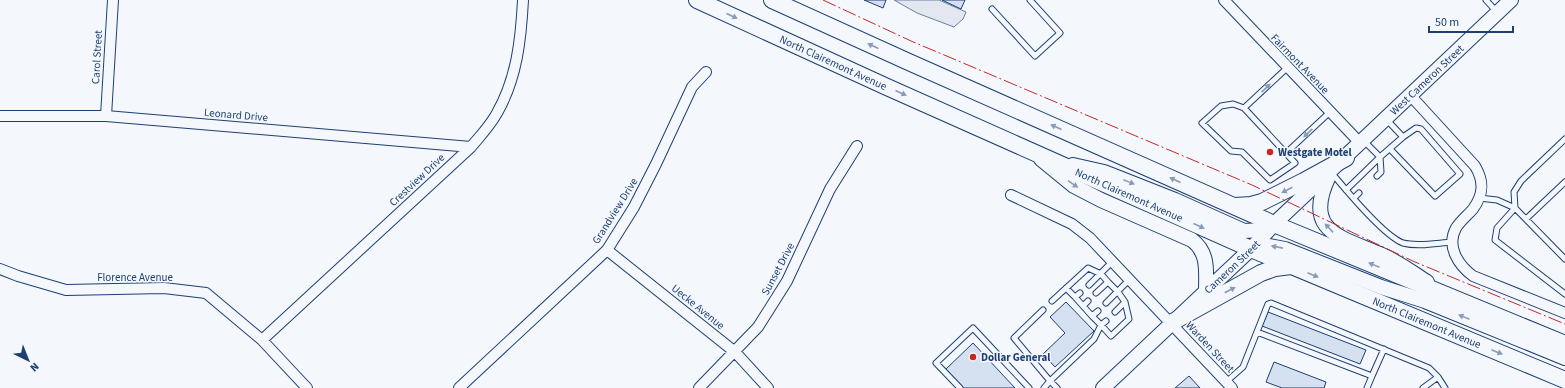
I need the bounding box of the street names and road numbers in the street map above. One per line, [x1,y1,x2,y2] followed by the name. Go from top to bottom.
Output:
[88,29,106,84] street label: Carol Street
[777,31,890,94] street label: North Clairemont Avenue
[1267,31,1333,98] street label: Fairmont Avenue
[1386,41,1467,118] street label: West Cameron Street
[203,105,269,125] street label: Leonard Drive
[386,150,448,210] street label: Crestview Drive
[1073,164,1186,225] street label: North Clairemont Avenue
[589,175,642,247] street label: Grandview Drive
[1201,236,1263,297] street label: Cameron Street
[758,240,798,298] street label: Sunset Drive
[97,270,173,285] street label: Florence Avenue
[668,281,728,333] street label: Uecke Avenue
[1370,293,1484,352] street label: North Clairemont Avenue
[1182,318,1238,376] street label: Warden Street

